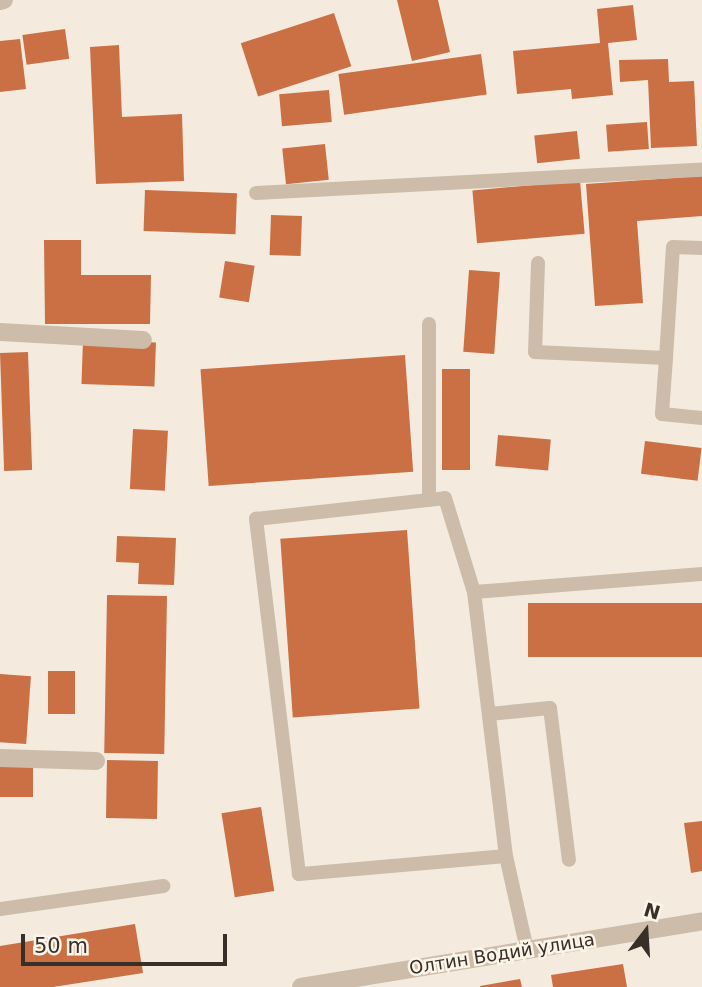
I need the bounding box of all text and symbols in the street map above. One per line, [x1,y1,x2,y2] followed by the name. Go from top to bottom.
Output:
[611,896,681,966] north arrow
[641,898,663,924] text: N
[24,920,231,964] scale bar
[408,929,596,979] street label: Олтин Водий улица
[34,934,88,958] text: 50 m

